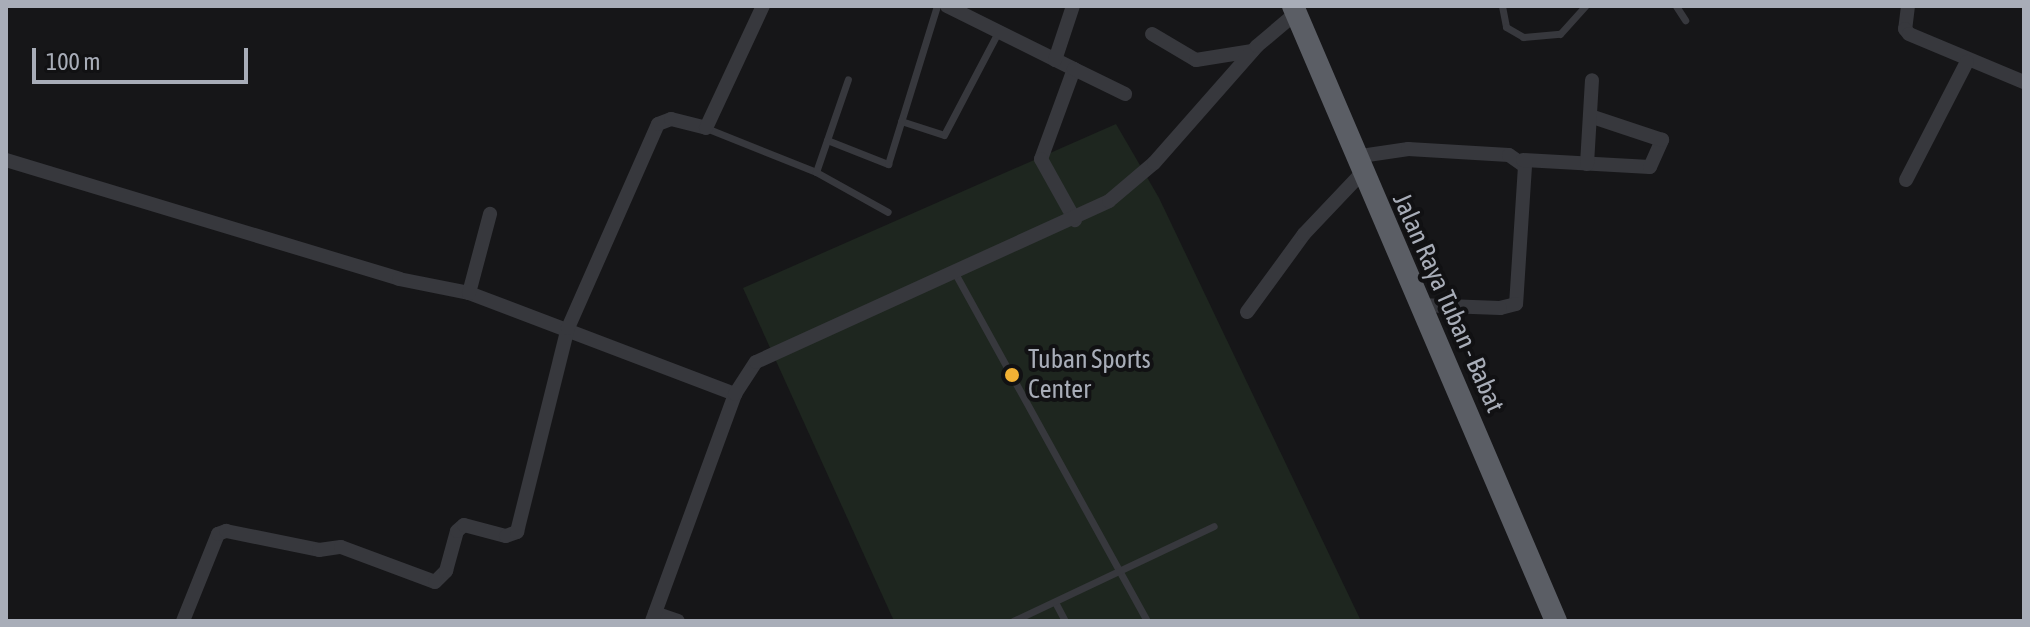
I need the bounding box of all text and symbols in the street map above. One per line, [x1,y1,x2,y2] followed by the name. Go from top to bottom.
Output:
[36,32,252,82] scale bar
[46,48,100,75] text: 100 m
[1386,189,1510,417] street label: Jalan Raya Tuban - Babat
[1028,344,1151,406] place label: Tuban Sports Center
[1003,366,1021,384] marker: Tuban Sports Center

